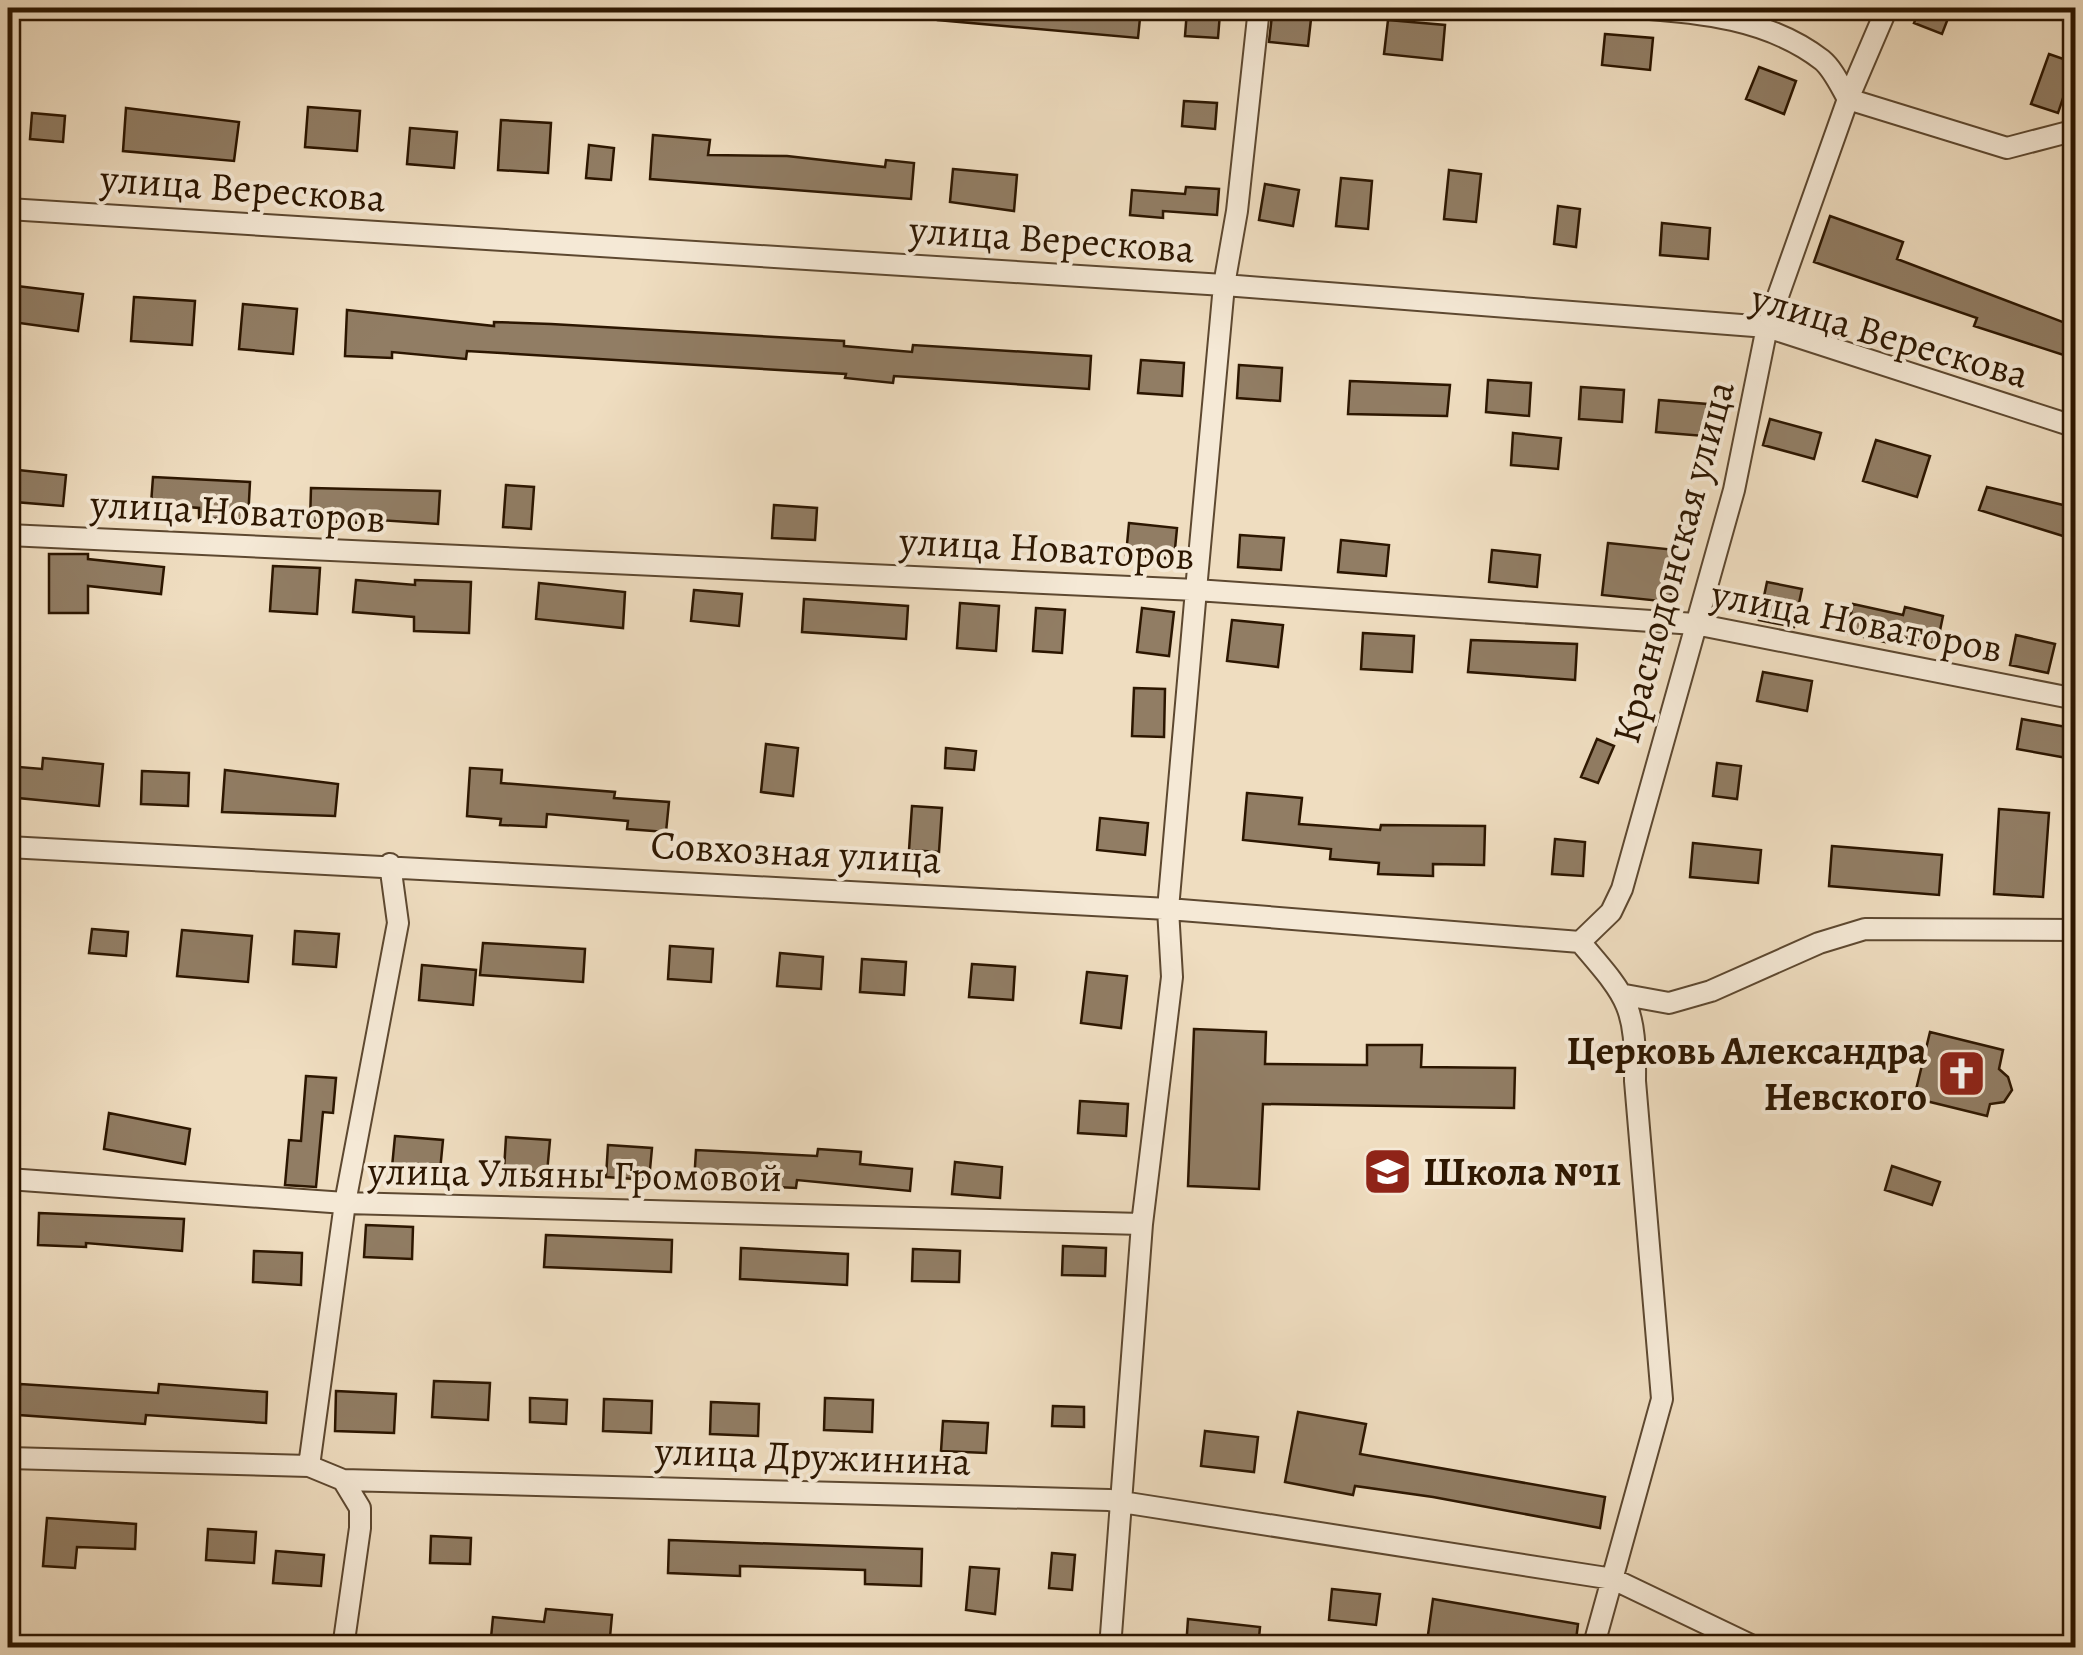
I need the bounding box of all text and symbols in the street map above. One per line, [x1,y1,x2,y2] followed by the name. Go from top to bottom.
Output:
[97,151,388,225] street label: улица Верескова
[906,202,1197,276] street label: улица Верескова
[1744,270,2036,402] street label: улица Верескова
[1598,374,1748,749] street label: Краснодонская улица
[88,476,387,546] street label: улица Новаторов
[897,513,1196,583] street label: улица Новаторов
[1706,566,2007,676] street label: улица Новаторов
[649,817,943,887] street label: Совхозная улица
[1566,1023,1927,1124] place label: Церковь Александра Невского
[1936,1047,1988,1099] church icon: Церковь Александра Невского
[366,1143,783,1205] street label: улица Ульяны Громовой
[1423,1144,1621,1199] place label: Школа №11
[1362,1145,1414,1197] school or university icon: Школа №11
[653,1423,972,1489] street label: улица Дружинина

